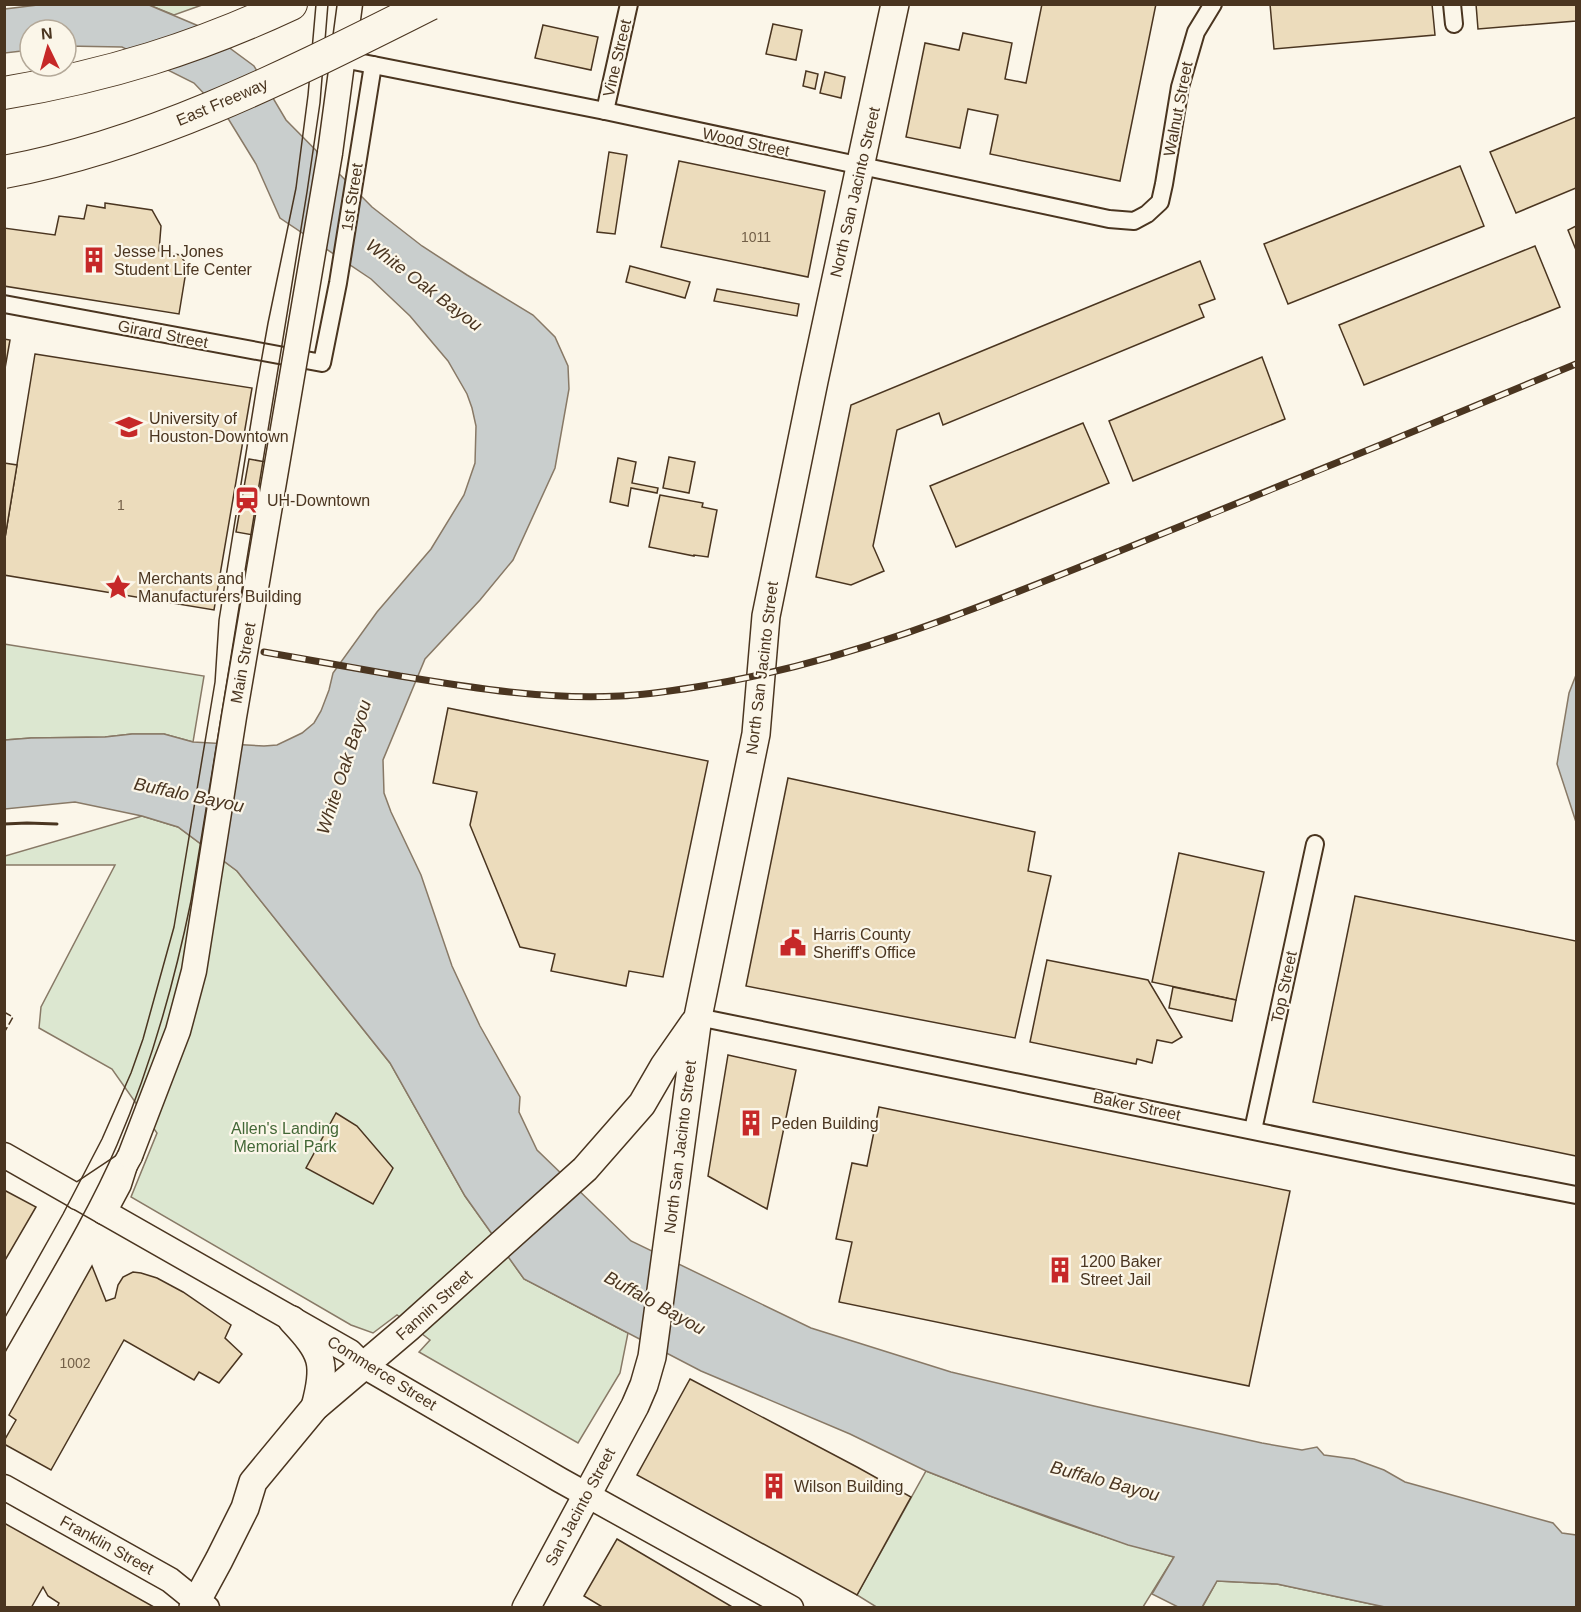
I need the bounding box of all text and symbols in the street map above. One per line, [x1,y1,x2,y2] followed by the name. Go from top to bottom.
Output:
[600,17,634,98] street label: Vine Street
[18,18,78,78] north arrow
[40,25,53,43] text: N
[1160,60,1196,158] street label: Walnut Street
[174,75,270,129] street label: East Freeway
[827,105,883,279] street label: North San Jacinto Street
[701,124,792,160] street label: Wood Street
[338,161,366,232] street label: 1st Street
[741,229,771,245] house number: 1011
[362,235,486,335] water label: White Oak Bayou
[114,243,253,278] place label: Jesse H. Jones Student Life Center
[79,245,109,275] building icon: Jesse H. Jones Student Life Center
[116,317,210,351] street label: Girard Street
[149,410,289,445] place label: University of Houston-Downtown
[114,412,144,442] school or university icon: University of Houston-Downtown
[232,485,262,515] station icon: UH-Downtown
[267,492,370,509] place label: UH-Downtown
[117,497,125,513] house number: 1
[138,570,302,605] place label: Merchants and Manufacturers Building
[103,572,133,602] place icon: Merchants and Manufacturers Building
[743,580,781,756] street label: North San Jacinto Street
[228,621,259,705] street label: Main Street
[313,697,375,837] water label: White Oak Bayou
[132,774,246,816] water label: Buffalo Bayou
[813,926,916,961] place label: Harris County Sheriff's Office
[778,928,808,958] public building icon: Harris County Sheriff's Office
[1268,949,1300,1024] street label: Top Street
[661,1059,699,1235] street label: North San Jacinto Street
[1092,1088,1183,1124] street label: Baker Street
[736,1108,766,1138] building icon: Peden Building
[771,1115,879,1132] place label: Peden Building
[231,1120,339,1155] park label: Allen's Landing Memorial Park
[1080,1253,1163,1288] place label: 1200 Baker Street Jail
[1045,1255,1075,1285] building icon: 1200 Baker Street Jail
[393,1266,476,1343] street label: Fannin Street
[601,1267,709,1339] water label: Buffalo Bayou
[324,1333,440,1414] street label: Commerce Street
[59,1355,91,1371] house number: 1002
[542,1445,618,1569] street label: San Jacinto Street
[1048,1457,1162,1505] water label: Buffalo Bayou
[759,1471,789,1501] building icon: Wilson Building
[794,1478,903,1495] place label: Wilson Building
[57,1512,157,1578] street label: Franklin Street

